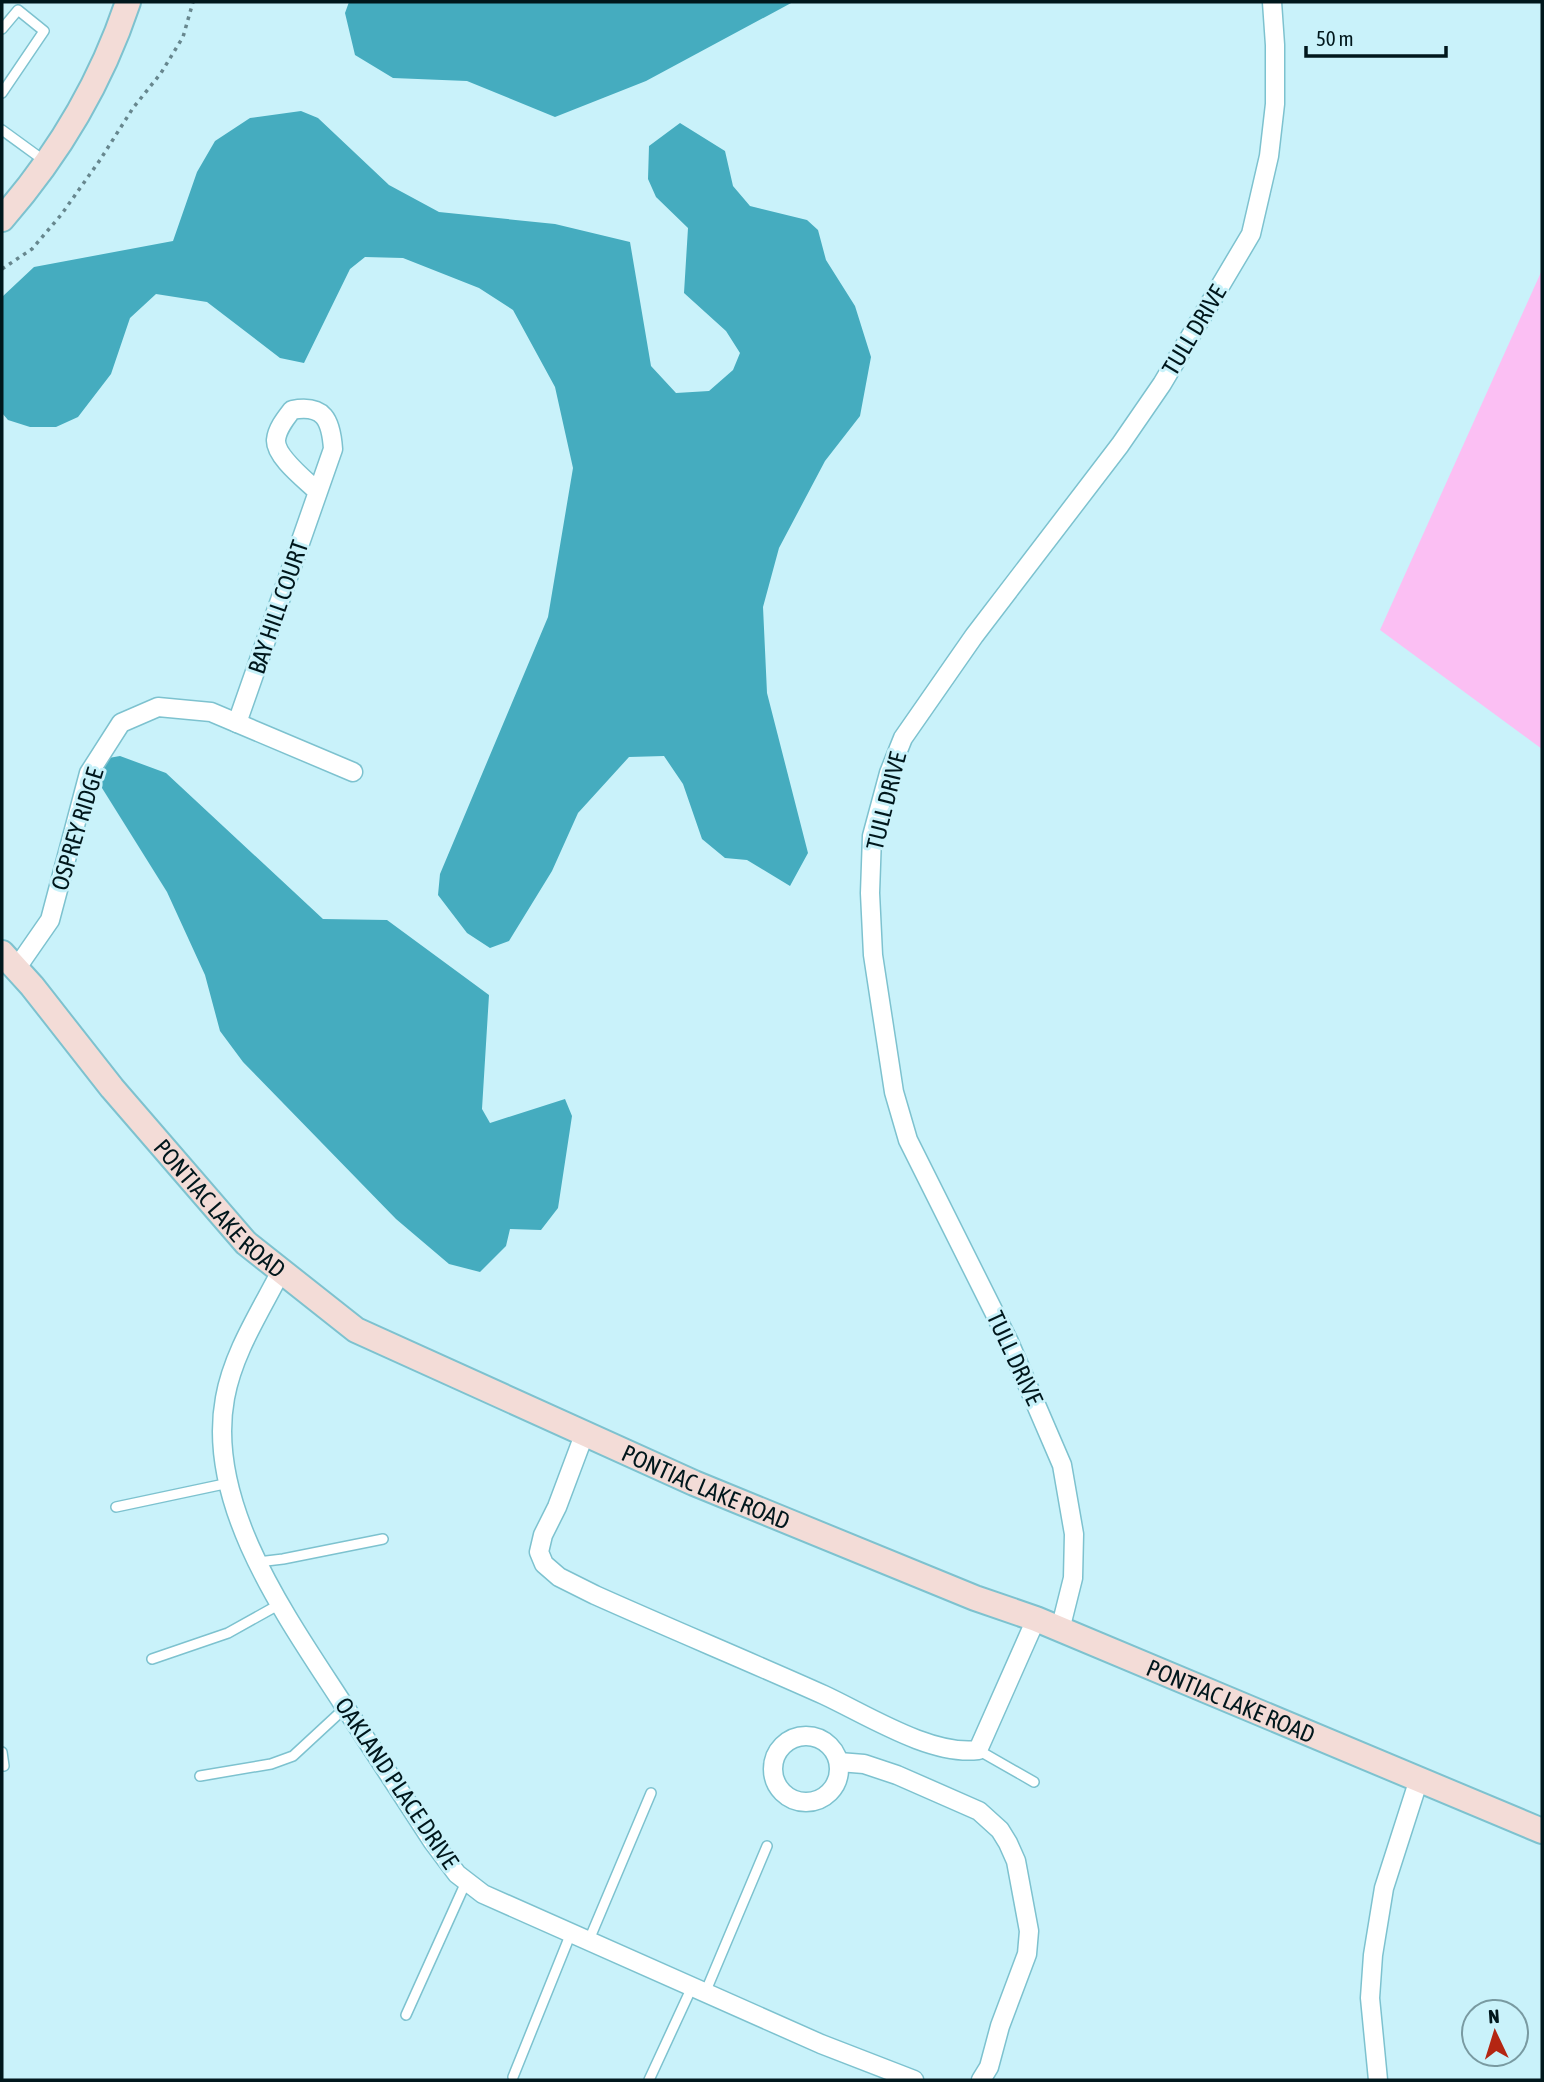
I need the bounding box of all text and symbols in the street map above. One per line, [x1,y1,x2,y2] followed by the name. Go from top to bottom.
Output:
[1306,14,1446,58] scale bar
[1316,26,1354,50] text: 50 m
[1157,280,1231,380] street label: TULL DRIVE
[243,537,314,677] street label: BAY HILL COURT
[861,749,911,853] street label: TULL DRIVE
[46,765,108,893] street label: OSPREY RIDGE
[149,1134,291,1283] street label: PONTIAC LAKE ROAD
[982,1307,1048,1409] street label: TULL DRIVE
[618,1439,794,1534] street label: PONTIAC LAKE ROAD
[1143,1654,1319,1748] street label: PONTIAC LAKE ROAD
[330,1692,464,1874] street label: OAKLAND PLACE DRIVE
[1460,1998,1530,2068] north arrow
[1487,2005,1500,2027] text: N

